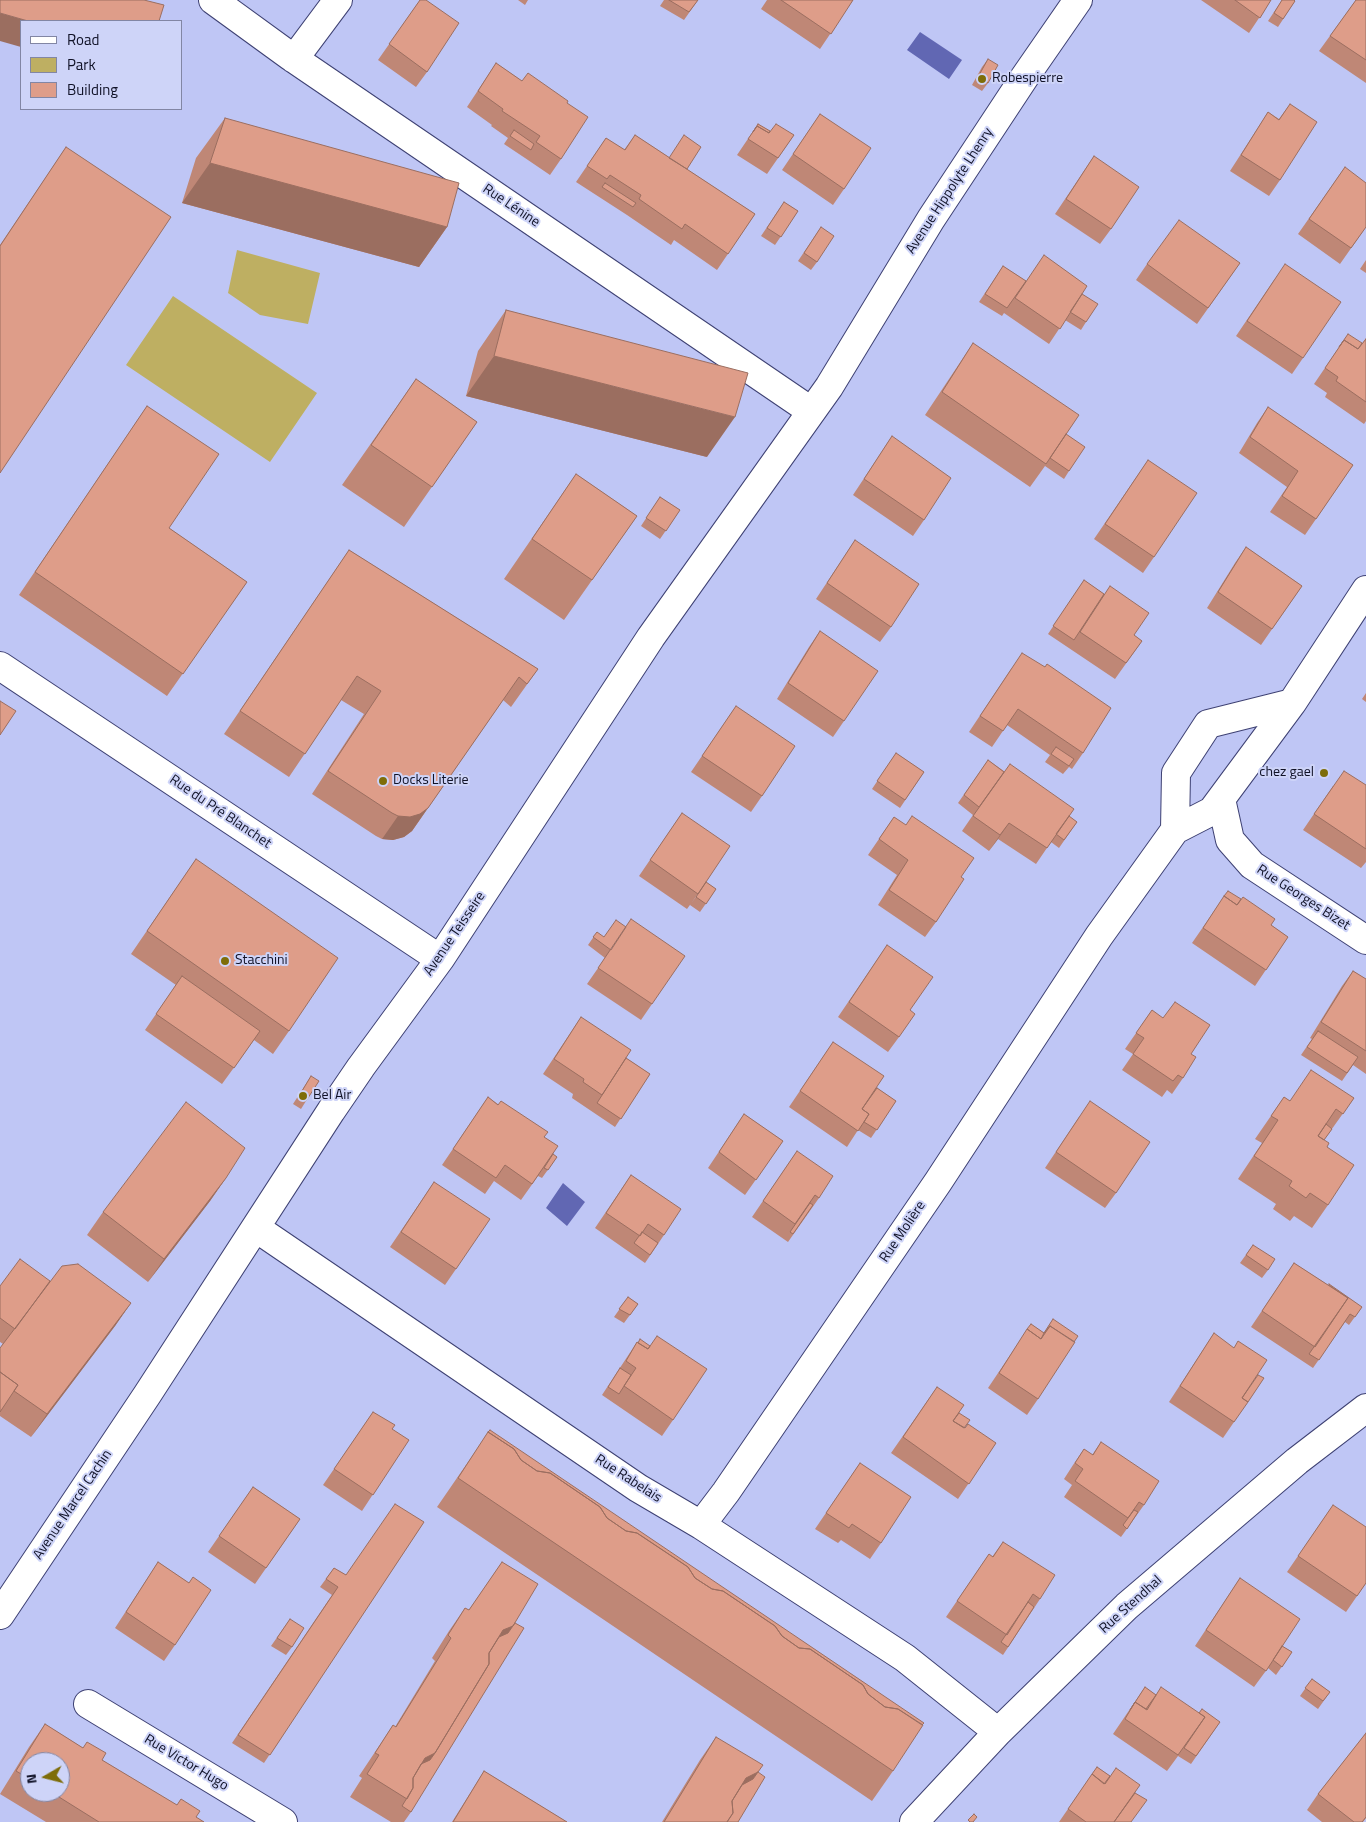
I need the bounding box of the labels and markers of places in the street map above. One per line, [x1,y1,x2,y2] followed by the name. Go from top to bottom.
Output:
[992,71,1063,87] place label: Robespierre
[976,73,988,85] marker: Robespierre
[1259,765,1314,781] place label: chez gael
[1318,767,1330,779] marker: chez gael
[393,773,469,789] place label: Docks Literie
[377,775,389,787] marker: Docks Literie
[235,953,288,969] place label: Stacchini
[219,955,231,967] marker: Stacchini
[313,1088,351,1104] place label: Bel Air
[297,1090,309,1102] marker: Bel Air

